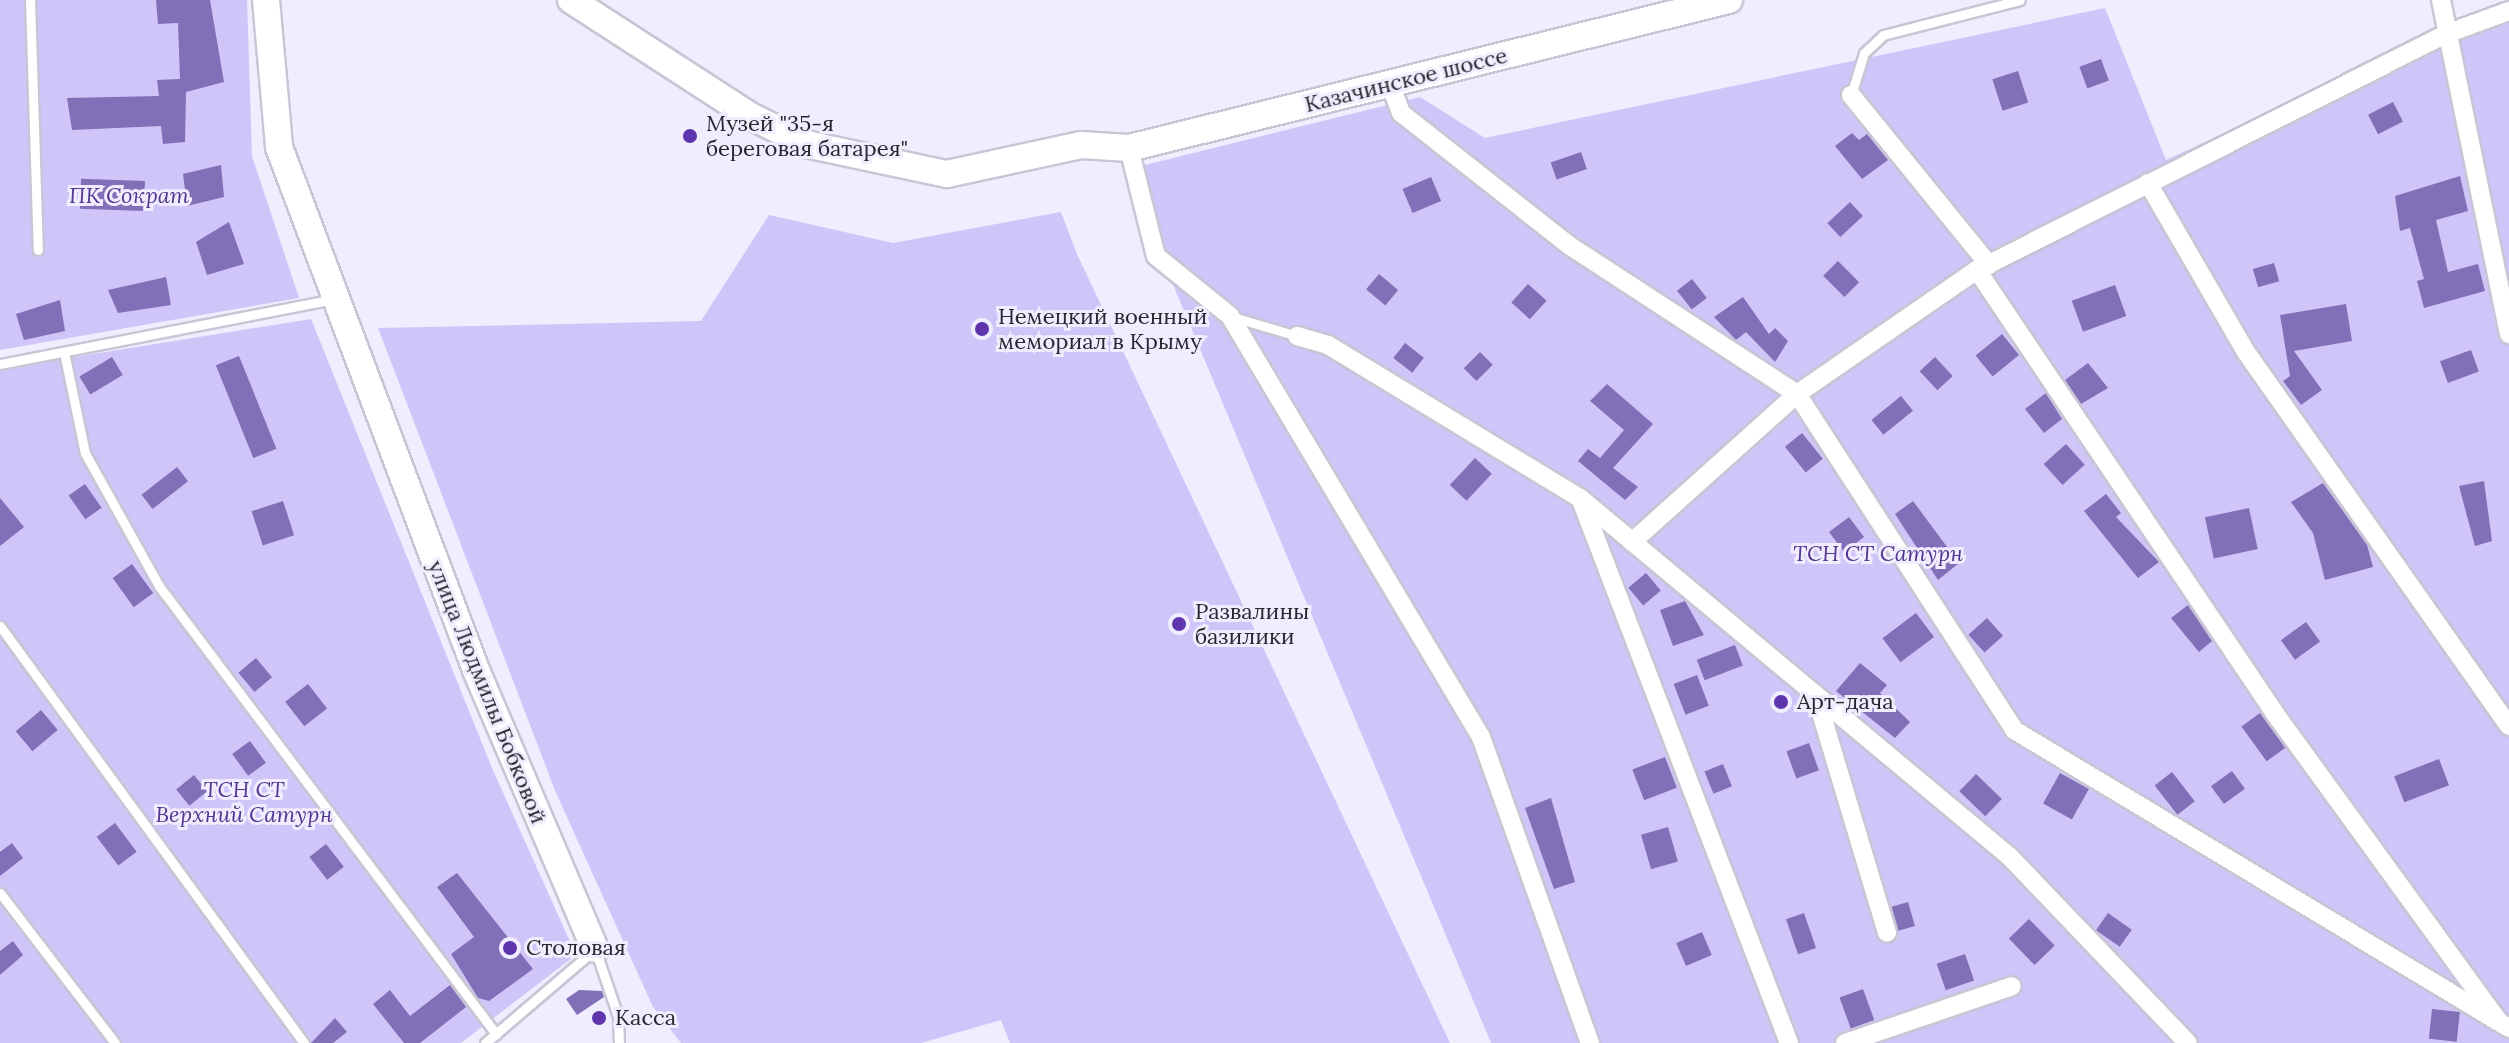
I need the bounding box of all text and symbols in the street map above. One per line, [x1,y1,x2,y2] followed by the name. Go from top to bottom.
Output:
[1302,42,1510,118] street label: Казачинское шоссе
[706,110,908,162] place label: Музей "35-я береговая батарея"
[681,127,699,145] marker: Музей "35-я береговая батарея"
[69,183,189,209] park label: ПК Сократ
[998,303,1207,354] place label: Немецкий военный мемориал в Крыму
[973,320,991,338] marker: Немецкий военный мемориал в Крыму
[1793,541,1963,567] park label: ТСН СТ Сатурн
[422,557,552,827] street label: улица Людмилы Бобковой
[1195,598,1309,650] place label: Развалины базилики
[1170,615,1188,633] marker: Развалины базилики
[1797,689,1894,715] place label: Арт-дача
[1772,693,1790,711] marker: Арт-дача
[155,776,333,828] park label: ТСН СТ Верхний Сатурн
[526,935,626,961] place label: Столовая
[501,939,519,957] marker: Столовая
[615,1005,676,1031] place label: Касса
[590,1009,608,1027] marker: Касса

